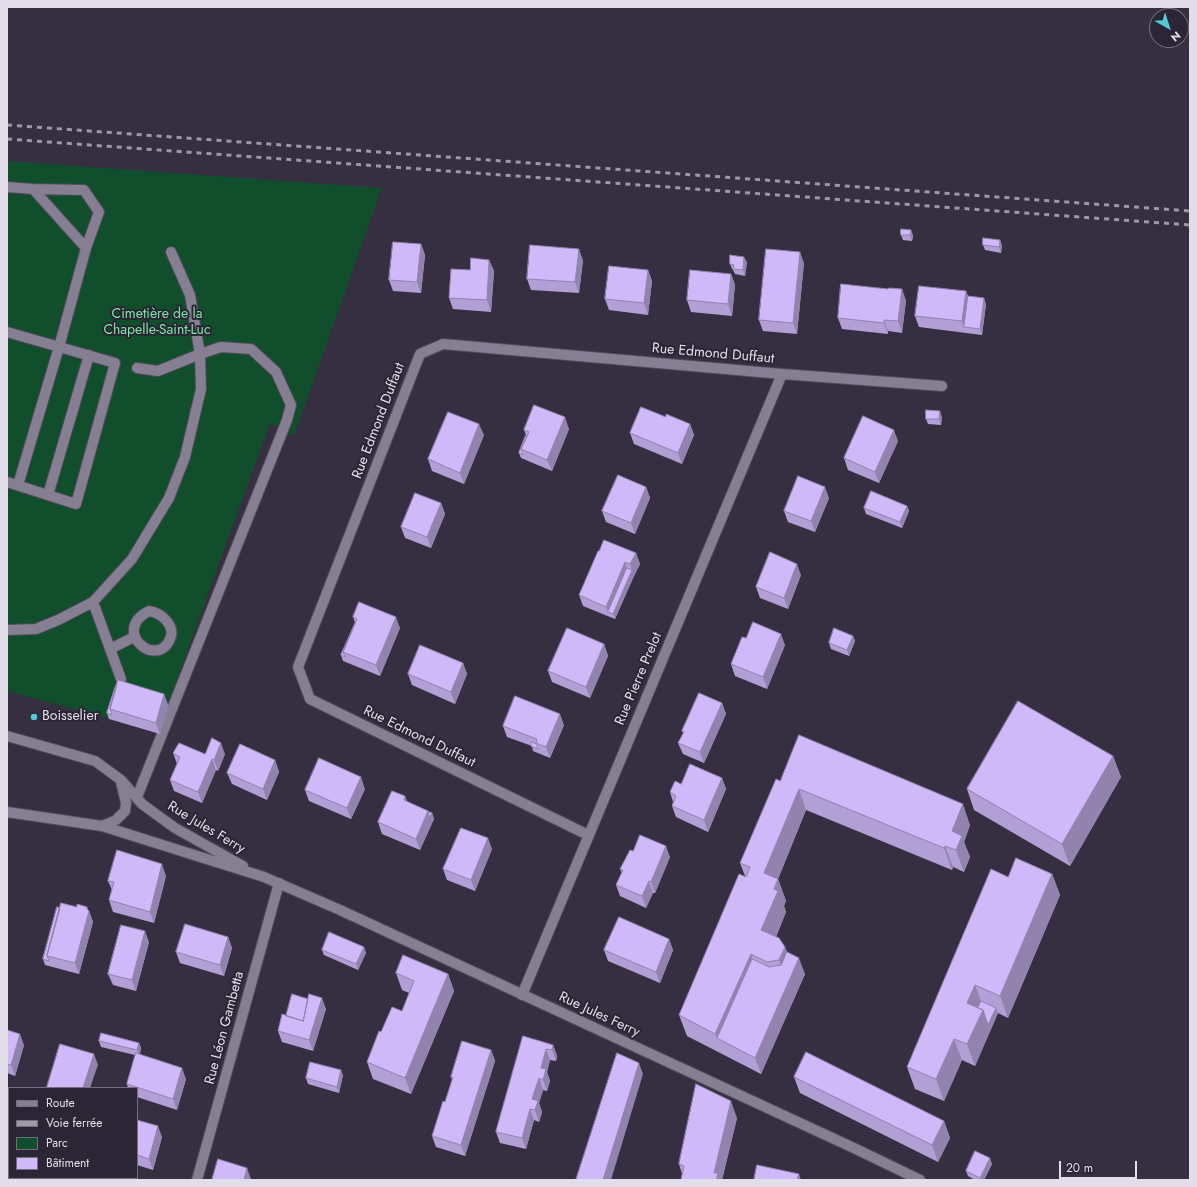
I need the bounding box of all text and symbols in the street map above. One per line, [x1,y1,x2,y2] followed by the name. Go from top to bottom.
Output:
[1149,8,1189,48] north arrow
[1168,28,1184,46] text: N
[103,307,211,340] park label: Cimetière de la Chapelle-Saint-Luc
[651,340,775,368] street label: Rue Edmond Duffaut
[349,361,409,481] street label: Rue Edmond Duffaut
[612,630,666,728] street label: Rue Pierre Prelot
[360,703,478,771] street label: Rue Edmond Duffaut
[42,709,98,725] place label: Boisselier
[29,712,39,722] marker: Boisselier
[164,798,248,858] street label: Rue Jules Ferry
[202,970,248,1086] street label: Rue Léon Gambetta
[556,989,642,1041] street label: Rue Jules Ferry
[8,1087,138,1179] legend
[46,1094,75,1112] text: Route
[46,1114,102,1132] text: Voie ferrée
[46,1134,68,1152] text: Parc
[1061,1153,1139,1179] scale bar
[46,1154,89,1172] text: Bâtiment
[1066,1159,1093,1177] text: 20 m

